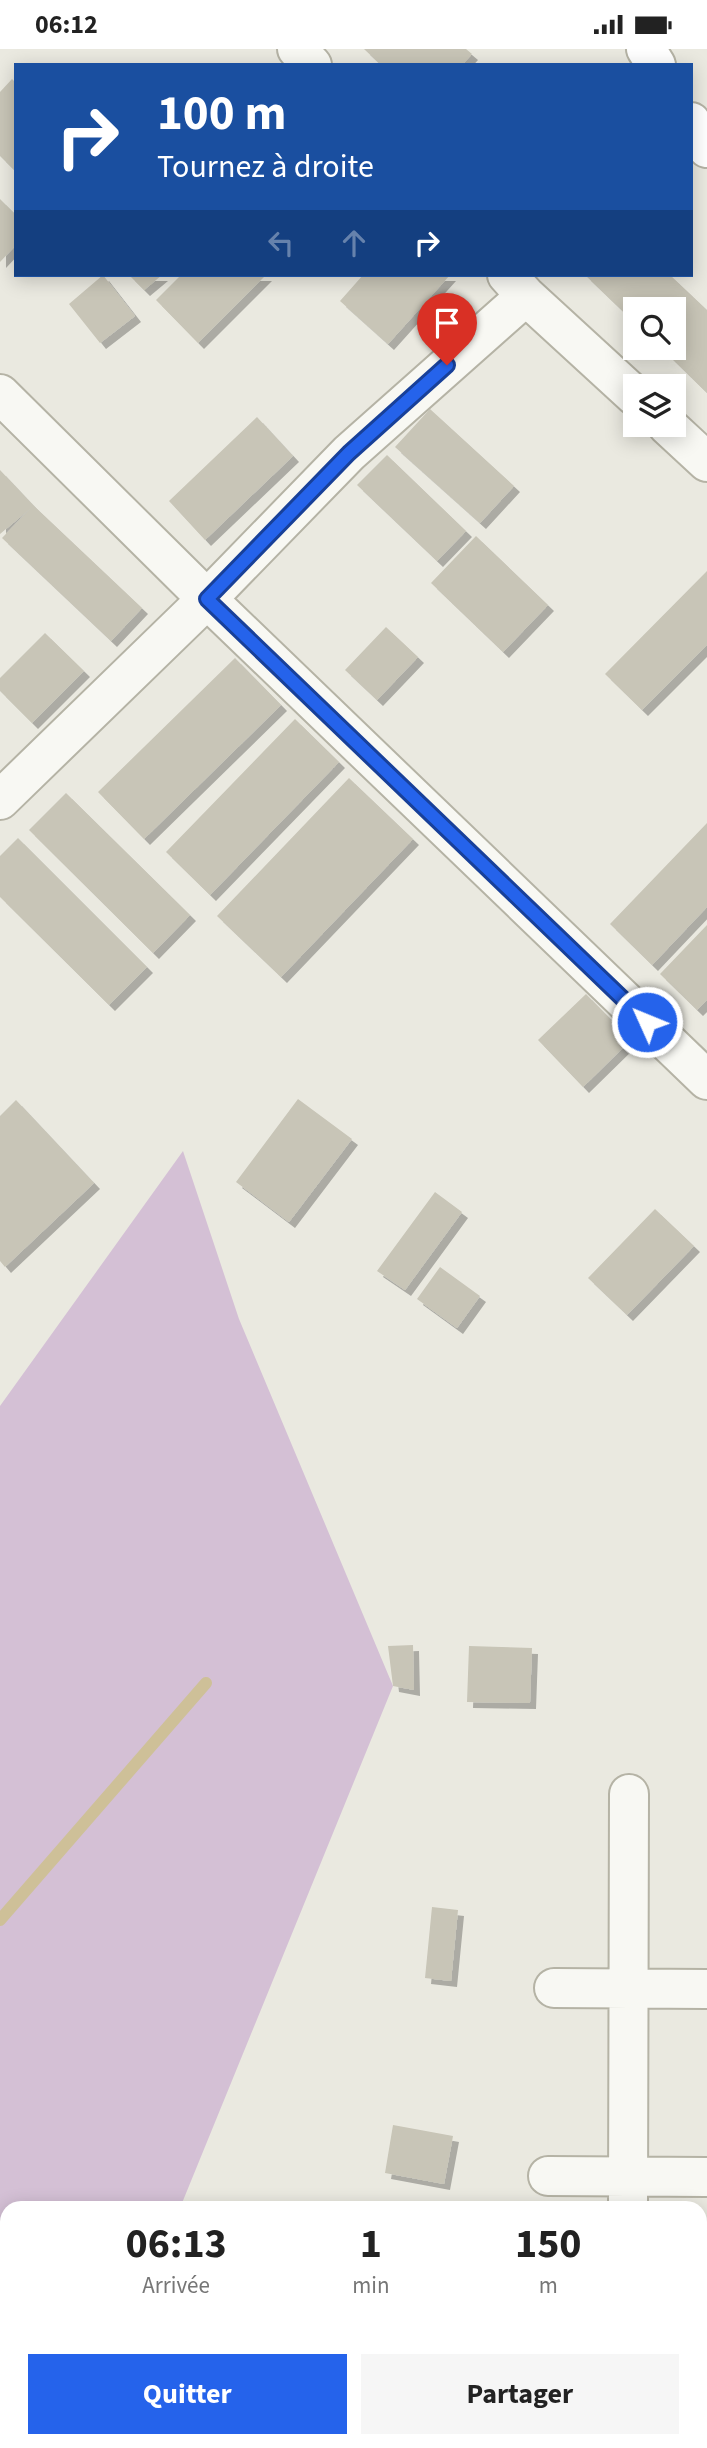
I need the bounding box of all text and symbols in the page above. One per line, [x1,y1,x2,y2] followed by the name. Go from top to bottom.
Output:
[35,6,98,43] text: 06:12
[157,79,286,149] text: 100 m
[42,91,133,182] icon: right
[157,144,374,190] text: Tournez à droite
[262,224,300,262] icon: left
[335,224,373,262] icon: ahead
[408,224,446,262] icon: right
[417,293,477,365] pin
[623,297,686,437] map controls
[623,297,686,360] button: search
[428,304,466,342] icon: arrive
[623,374,686,437] button: layers
[610,985,684,1059] position arrow
[125,2214,227,2274] text: 06:13
[360,2214,382,2274] text: 1
[515,2214,582,2274] text: 150
[142,2269,210,2302] text: Arrivée
[352,2269,390,2302] text: min
[539,2269,558,2302] text: m
[28,2354,347,2434] button: Quitter
[361,2354,679,2434] button: Partager

